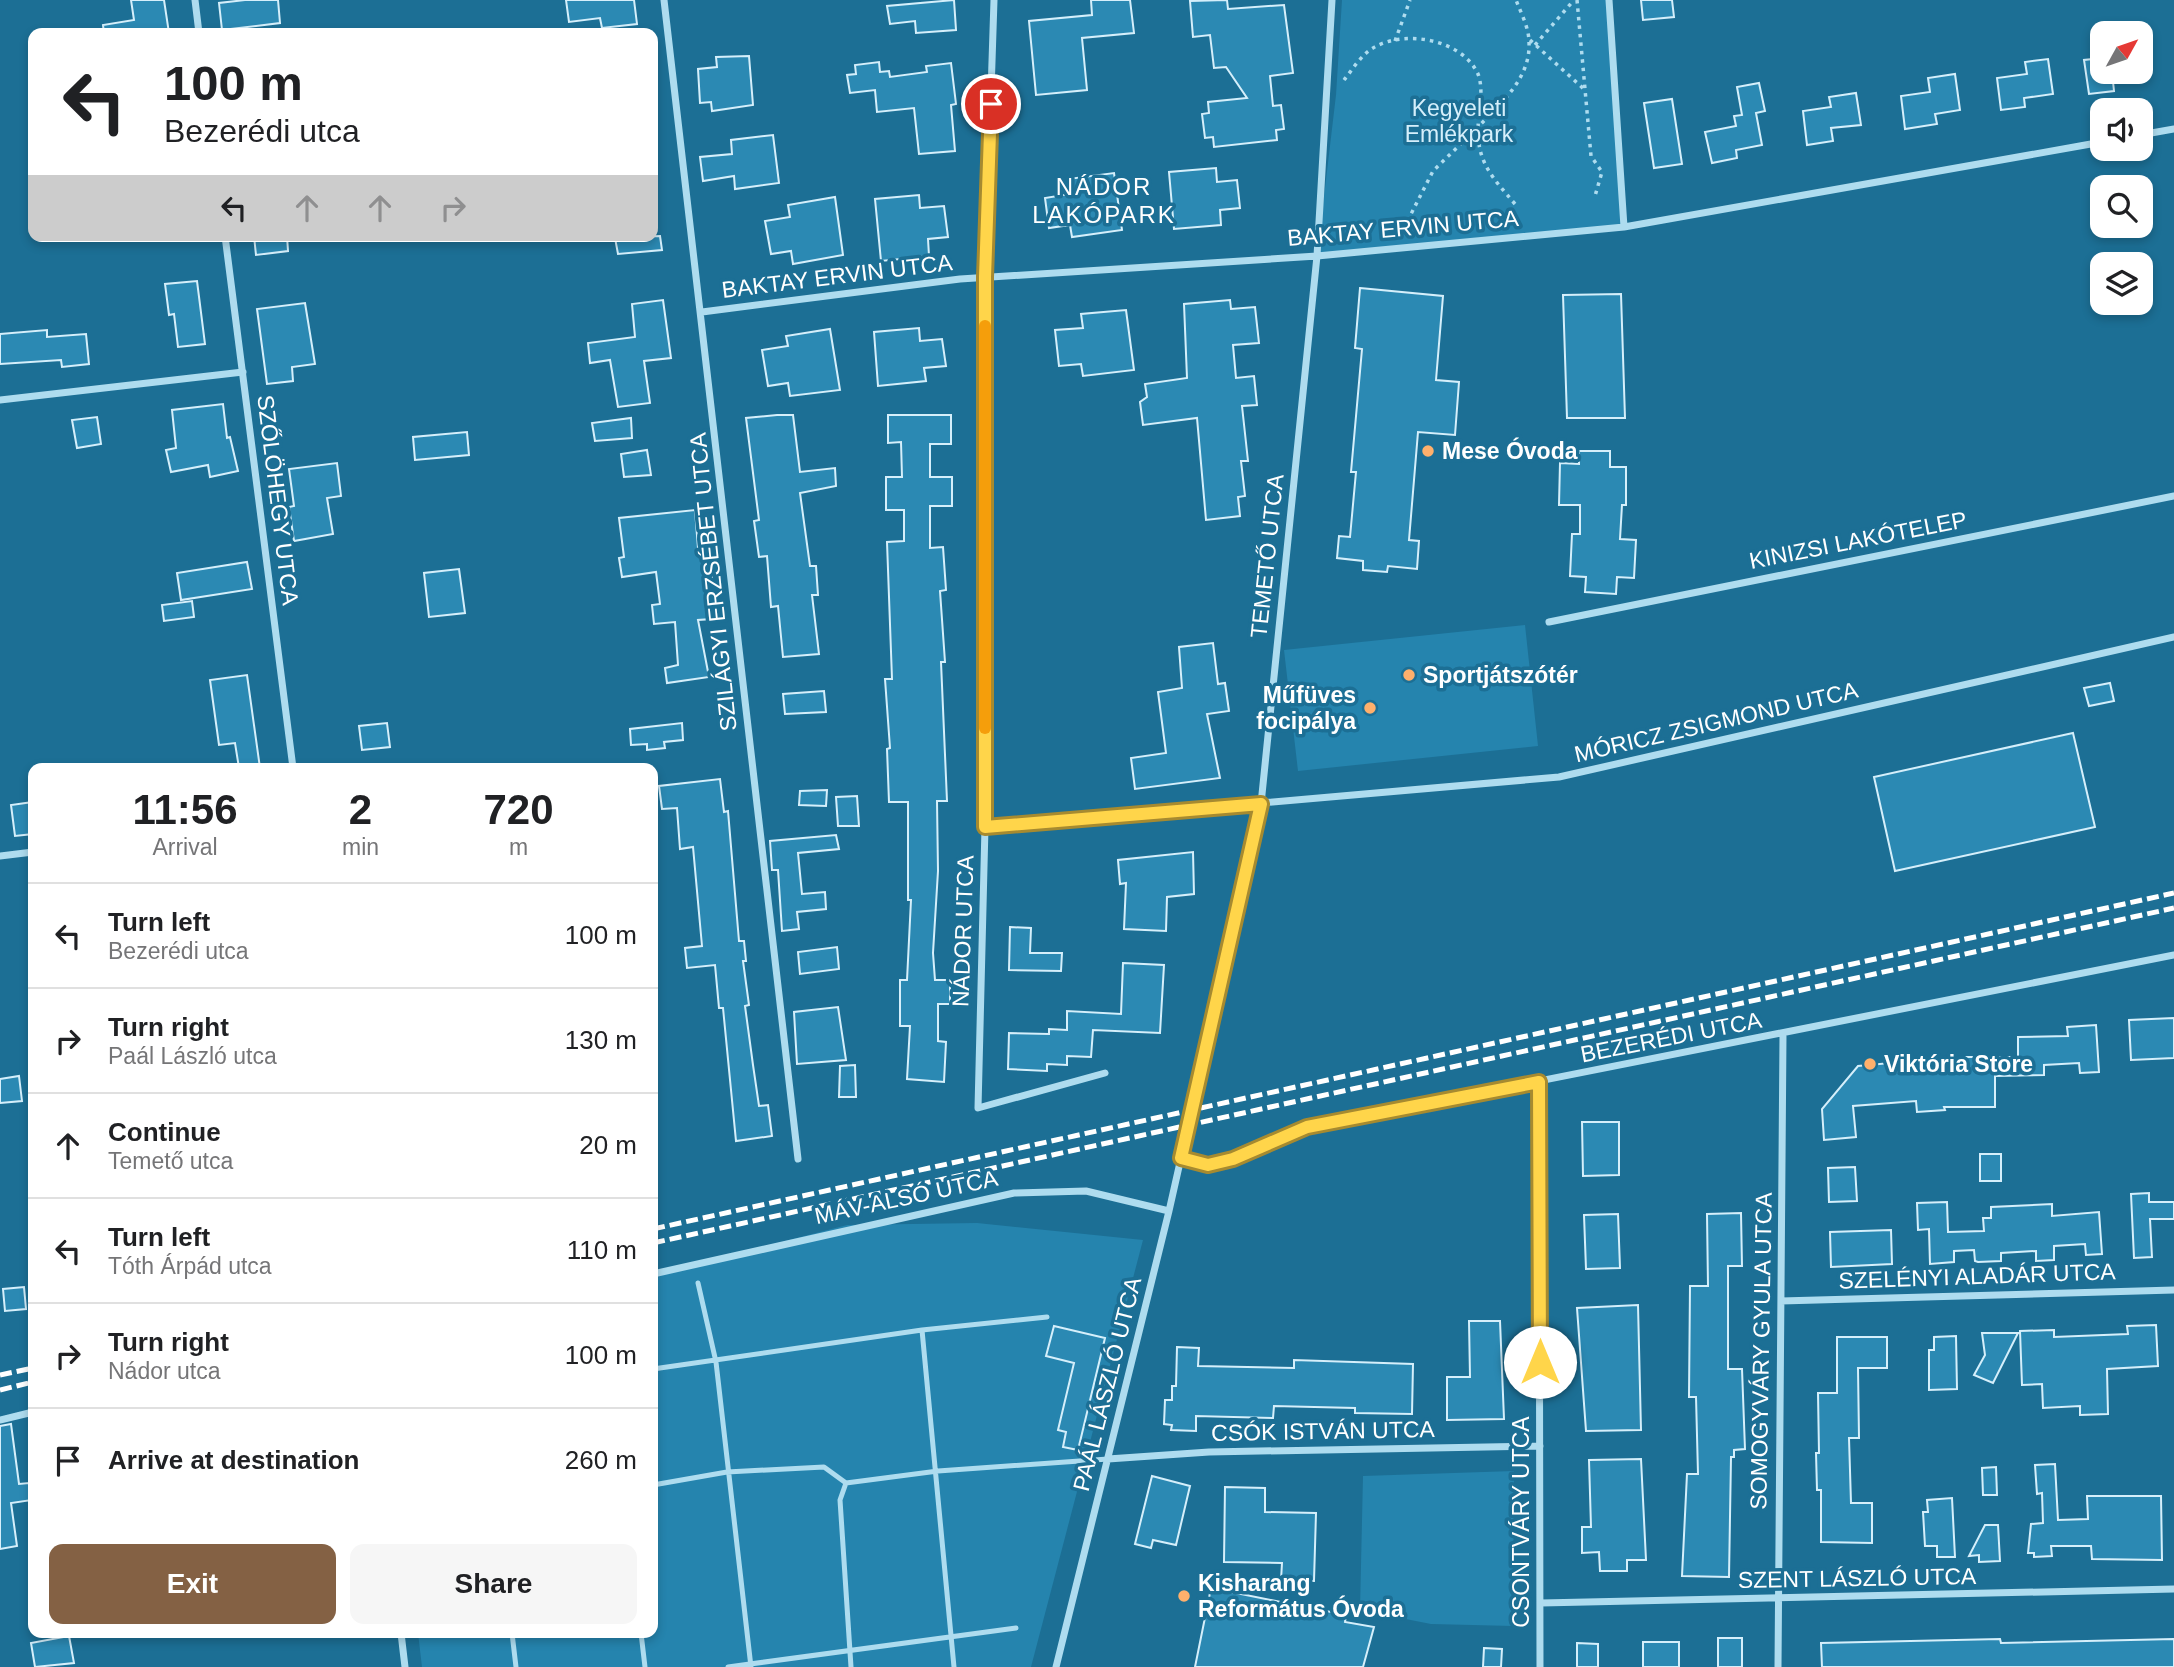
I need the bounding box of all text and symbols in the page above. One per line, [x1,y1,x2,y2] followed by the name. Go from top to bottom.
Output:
[2090,21,2152,84] north arrow
[2090,21,2153,315] map controls
[49,56,140,147] icon: left
[164,56,303,110] text: 100 m
[961,74,1021,134] pin
[972,85,1010,123] icon: arrive
[1405,95,1514,147] park label: Kegyeleti Emlékpark
[2090,98,2153,161] button: sound
[164,113,360,149] text: Bezerédi utca
[1032,173,1176,228] district label: NÁDOR LAKÓPARK
[2090,175,2153,238] button: search
[215,189,253,227] icon: left
[288,189,326,227] icon: ahead
[361,189,399,227] icon: ahead
[434,189,472,227] icon: right
[1286,205,1520,251] street label: BAKTAY ERVIN UTCA
[720,249,954,303] street label: BAKTAY ERVIN UTCA
[2090,252,2153,315] button: layers
[252,393,304,607] street label: SZŐLÖHEGY UTCA
[684,431,742,732] street label: SZILÁGYI ERZSÉBET UTCA
[1442,437,1578,464] place label: Mese Óvoda
[1420,443,1436,459] marker: Mese Óvoda
[1245,472,1289,639] street label: TEMETŐ UTCA
[1747,506,1969,574] street label: KINIZSI LAKÓTELEP
[1423,662,1578,688] place label: Sportjátszótér
[1401,667,1417,683] marker: Sportjátszótér
[1572,677,1861,767] street label: MÓRICZ ZSIGMOND UTCA
[1256,682,1356,734] place label: Műfüves focipálya
[1362,700,1378,716] marker: Műfüves focipálya
[132,786,238,833] text: 11:56
[349,786,372,833] text: 2
[483,786,554,833] text: 720
[152,834,218,860] text: Arrival
[342,834,379,860] text: min
[509,834,528,860] text: m
[947,854,979,1007] street label: NÁDOR UTCA
[108,907,210,937] text: Turn left
[49,917,87,955] icon: left
[565,920,637,950] text: 100 m
[108,938,249,964] text: Bezerédi utca
[1578,1007,1764,1067] street label: BEZERÉDI UTCA
[108,1012,229,1042] text: Turn right
[49,1022,87,1060] icon: right
[565,1025,637,1055] text: 130 m
[108,1043,277,1069] text: Paál László utca
[1884,1051,2033,1077] place label: Viktória Store
[1862,1056,1878,1072] marker: Viktória Store
[108,1117,221,1147] text: Continue
[49,1127,87,1165] icon: ahead
[579,1130,637,1160] text: 20 m
[108,1148,233,1174] text: Temető utca
[812,1165,1001,1229] street label: MÁV-ALSÓ UTCA
[1745,1191,1777,1510] street label: SOMOGYVÁRY GYULA UTCA
[108,1222,210,1252] text: Turn left
[49,1232,87,1270] icon: left
[567,1235,637,1265] text: 110 m
[108,1253,272,1279] text: Tóth Árpád utca
[1838,1258,2117,1294] street label: SZELÉNYI ALADÁR UTCA
[1068,1274,1146,1494] street label: PAÁL LÁSZLÓ UTCA
[1503,1325,1577,1399] position arrow
[108,1327,229,1357] text: Turn right
[49,1337,87,1375] icon: right
[565,1340,637,1370] text: 100 m
[108,1358,221,1384] text: Nádor utca
[1211,1416,1436,1446] street label: CSÓK ISTVÁN UTCA
[1508,1416,1534,1628] street label: CSONTVÁRY UTCA
[49,1442,87,1480] icon: arrive
[108,1445,359,1475] text: Arrive at destination
[565,1445,637,1475] text: 260 m
[49,1544,336,1624] button: Exit
[350,1544,637,1624] button: Share
[1738,1563,1977,1593] street label: SZENT LÁSZLÓ UTCA
[1198,1570,1404,1622] place label: Kisharang Református Óvoda
[1176,1588,1192,1604] marker: Kisharang Református Óvoda

